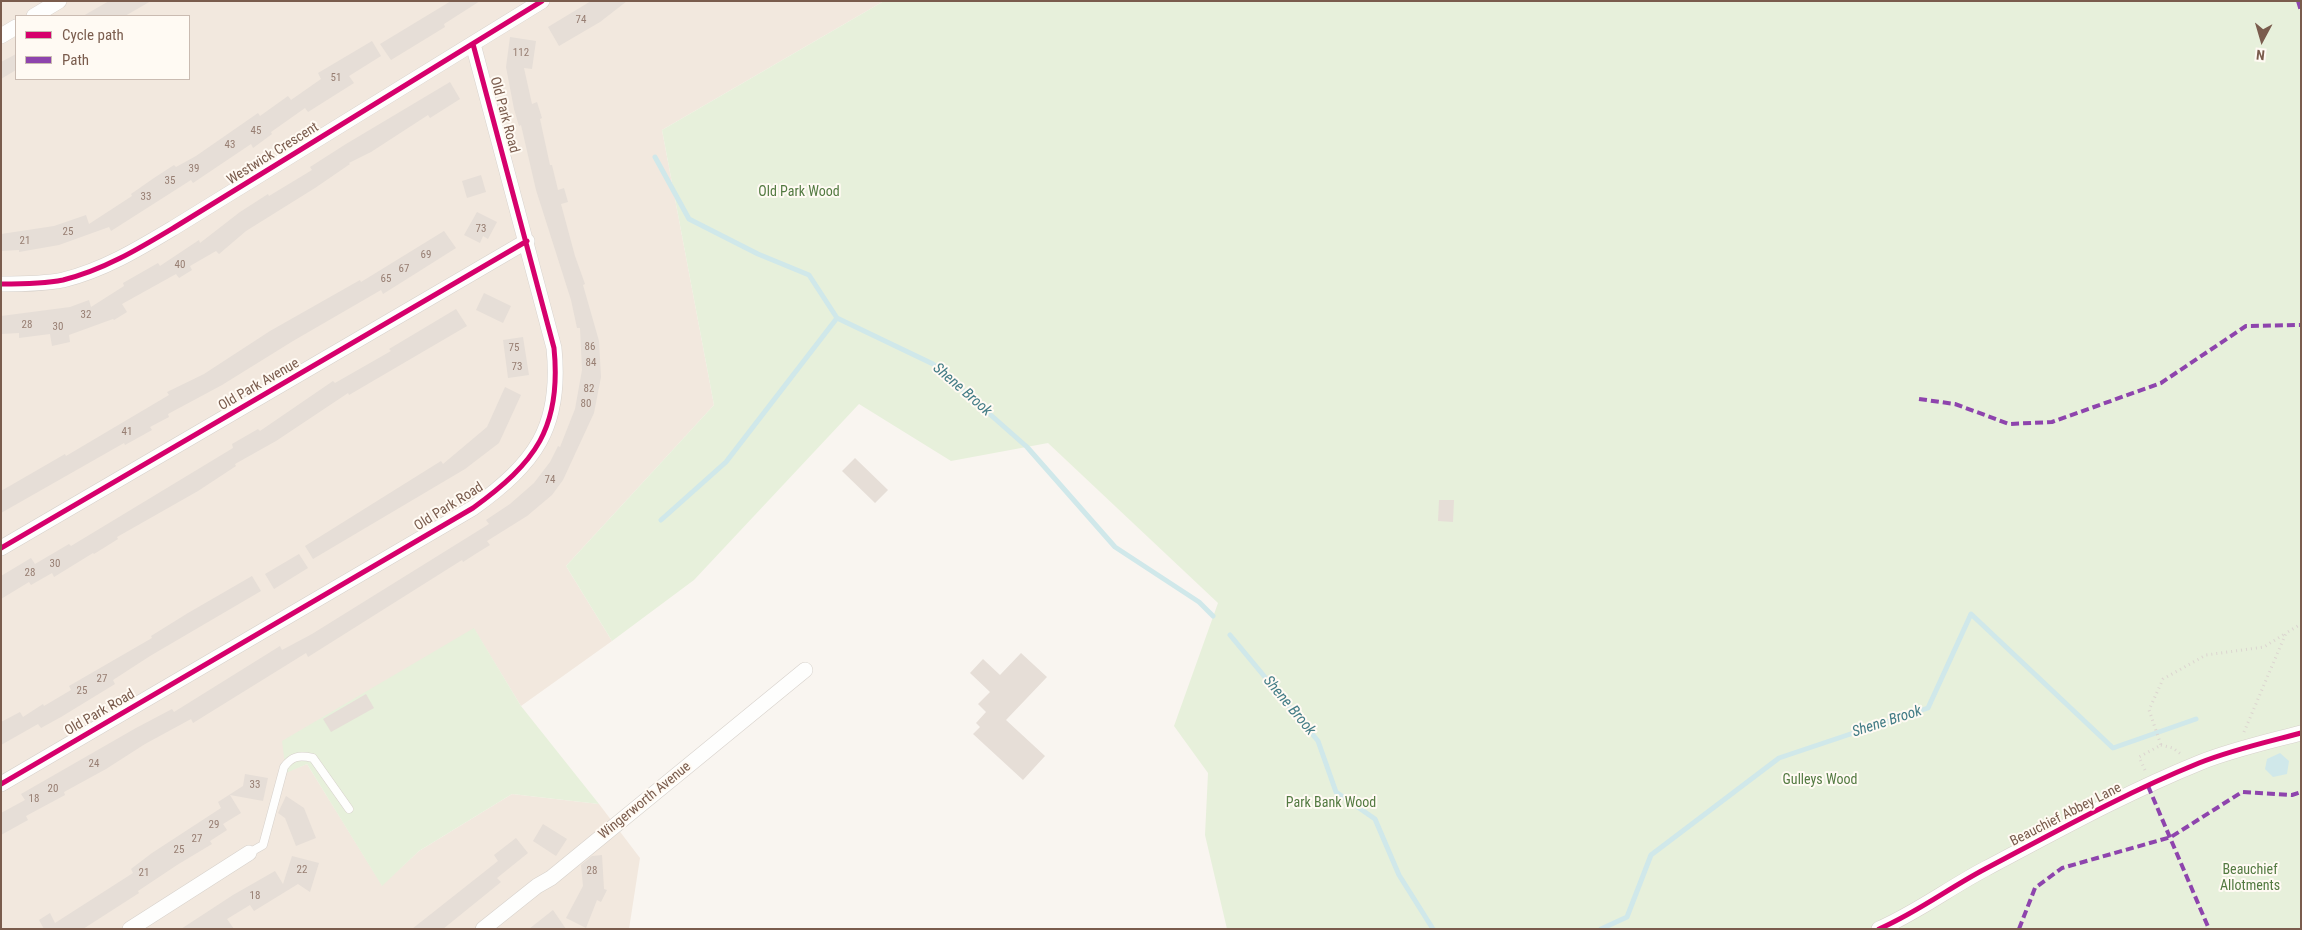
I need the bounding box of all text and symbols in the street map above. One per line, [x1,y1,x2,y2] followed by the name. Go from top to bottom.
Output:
[576,13,586,27] house number: 74
[15,15,190,80] legend
[2237,15,2287,65] north arrow
[62,26,124,44] text: Cycle path
[513,46,529,60] house number: 112
[2255,47,2266,63] text: N
[62,51,89,69] text: Path
[331,71,341,85] house number: 51
[486,75,522,155] street label: Old Park Road
[224,119,322,189] street label: Westwick Crescent
[251,124,261,138] house number: 45
[225,138,235,152] house number: 43
[189,162,199,176] house number: 39
[165,174,175,188] house number: 35
[758,184,840,200] park label: Old Park Wood
[141,190,151,204] house number: 33
[476,222,486,236] house number: 73
[63,225,73,239] house number: 25
[20,234,30,248] house number: 21
[421,248,431,262] house number: 69
[175,258,185,272] house number: 40
[399,262,409,276] house number: 67
[381,272,391,286] house number: 65
[81,308,91,322] house number: 32
[22,318,32,332] house number: 28
[53,320,63,334] house number: 30
[585,340,595,354] house number: 86
[509,341,519,355] house number: 75
[216,355,302,415] street label: Old Park Avenue
[586,356,596,370] house number: 84
[512,360,522,374] house number: 73
[929,360,995,420] water label: Shene Brook
[584,382,594,396] house number: 82
[581,397,591,411] house number: 80
[122,425,132,439] house number: 41
[545,473,555,487] house number: 74
[411,479,487,535] street label: Old Park Road
[50,557,60,571] house number: 30
[25,566,35,580] house number: 28
[97,672,107,686] house number: 27
[1259,673,1319,739] water label: Shene Brook
[77,684,87,698] house number: 25
[62,686,138,740] street label: Old Park Road
[1850,702,1924,742] water label: Shene Brook
[89,757,99,771] house number: 24
[596,759,694,843] street label: Wingerworth Avenue
[1783,772,1857,788] park label: Gulleys Wood
[250,778,260,792] house number: 33
[2008,780,2124,850] street label: Beauchief Abbey Lane
[48,782,58,796] house number: 20
[29,792,39,806] house number: 18
[1286,795,1376,811] park label: Park Bank Wood
[209,818,219,832] house number: 29
[192,832,202,846] house number: 27
[174,843,184,857] house number: 25
[2220,862,2280,894] park label: Beauchief Allotments
[297,863,307,877] house number: 22
[587,864,597,878] house number: 28
[139,866,149,880] house number: 21
[250,889,260,903] house number: 18

